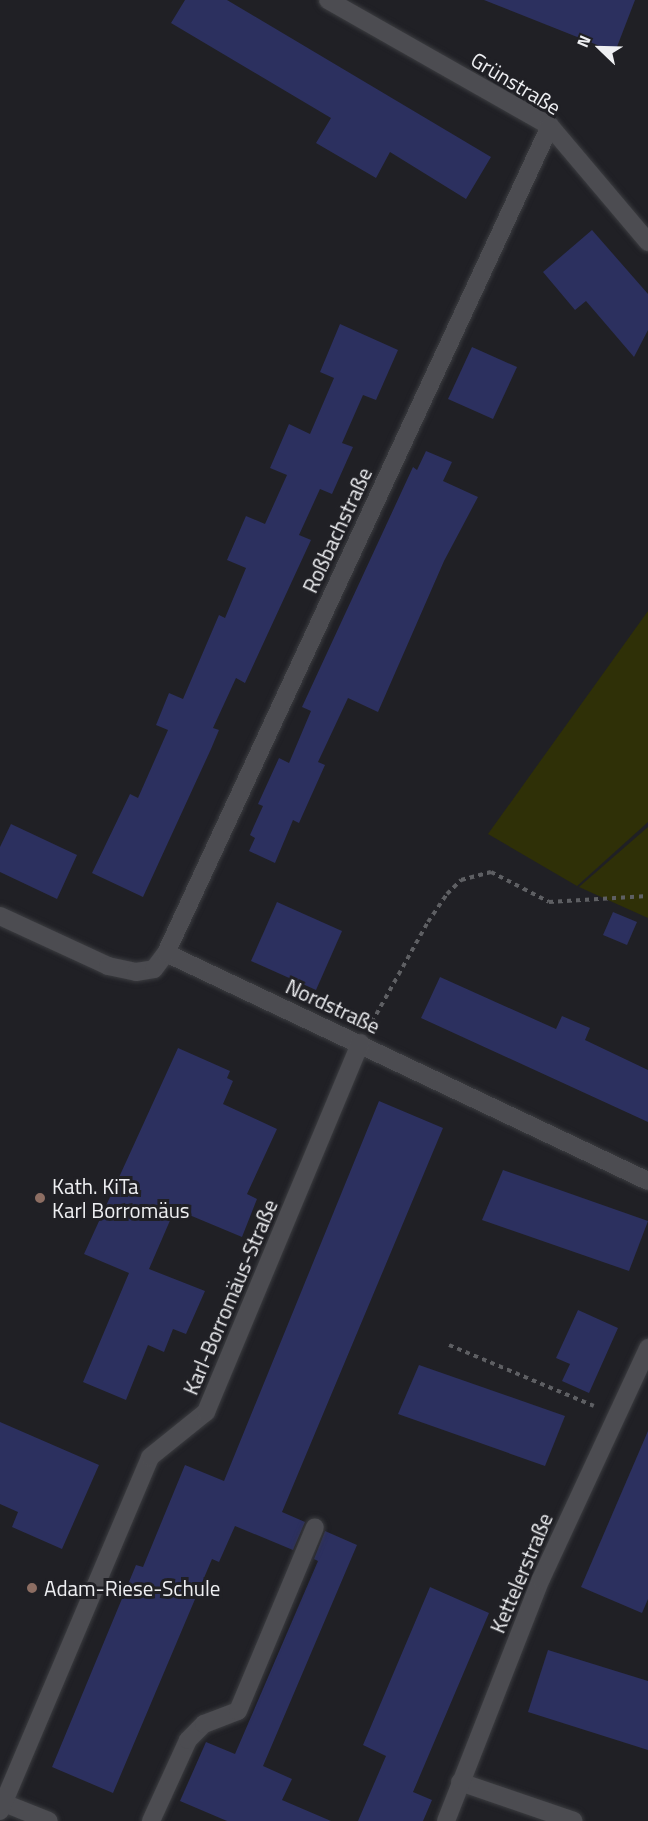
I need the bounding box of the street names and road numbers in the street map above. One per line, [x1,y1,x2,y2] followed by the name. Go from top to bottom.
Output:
[467,46,565,120] street label: Grünstraße
[297,463,377,597] street label: Roßbachstraße
[282,973,384,1039] street label: Nordstraße
[177,1196,283,1398] street label: Karl-Borromäus-Straße
[484,1509,558,1637] street label: Kettelerstraße

